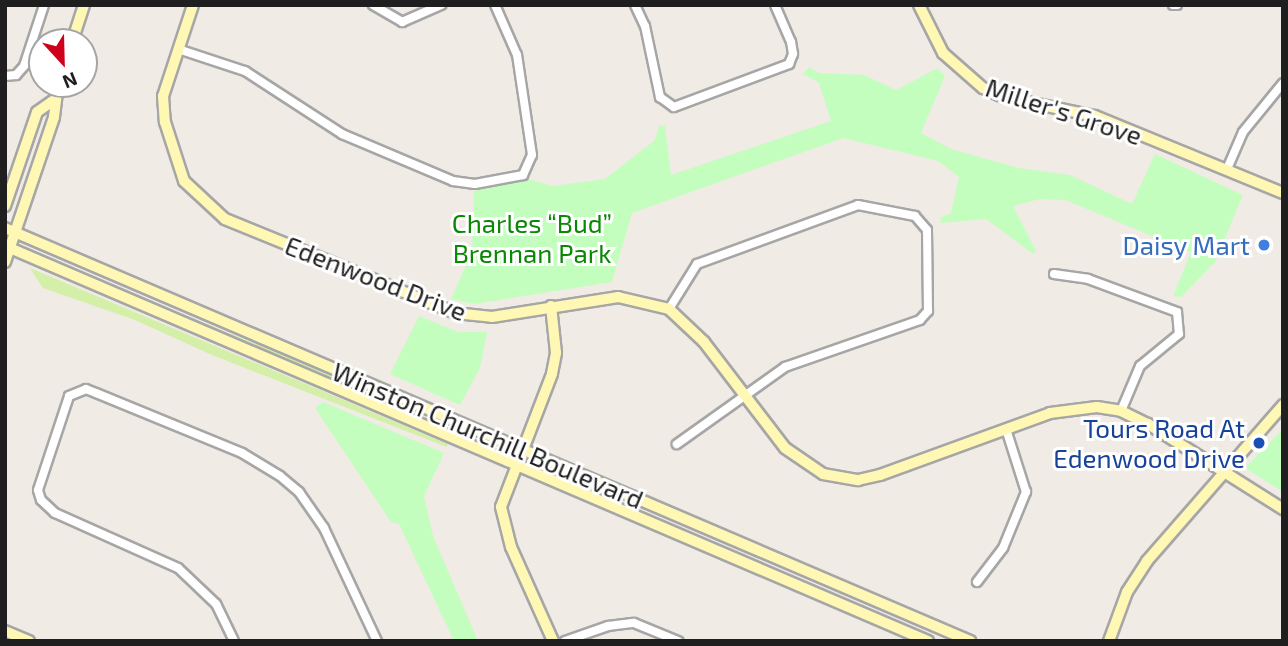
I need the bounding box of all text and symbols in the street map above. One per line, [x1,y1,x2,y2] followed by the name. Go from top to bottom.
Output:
[28,28,98,98] north arrow
[60,68,81,94] text: N
[982,71,1146,151] street label: Miller's Grove
[452,207,612,268] park label: Charles “Bud” Brennan Park
[281,229,471,327] street label: Edenwood Drive
[1122,229,1250,261] place label: Daisy Mart
[1256,237,1272,253] marker: Daisy Mart
[327,355,649,515] street label: Winston Churchill Boulevard
[1053,412,1245,474] place label: Tours Road At Edenwood Drive
[1251,435,1267,451] marker: Tours Road At Edenwood Drive

